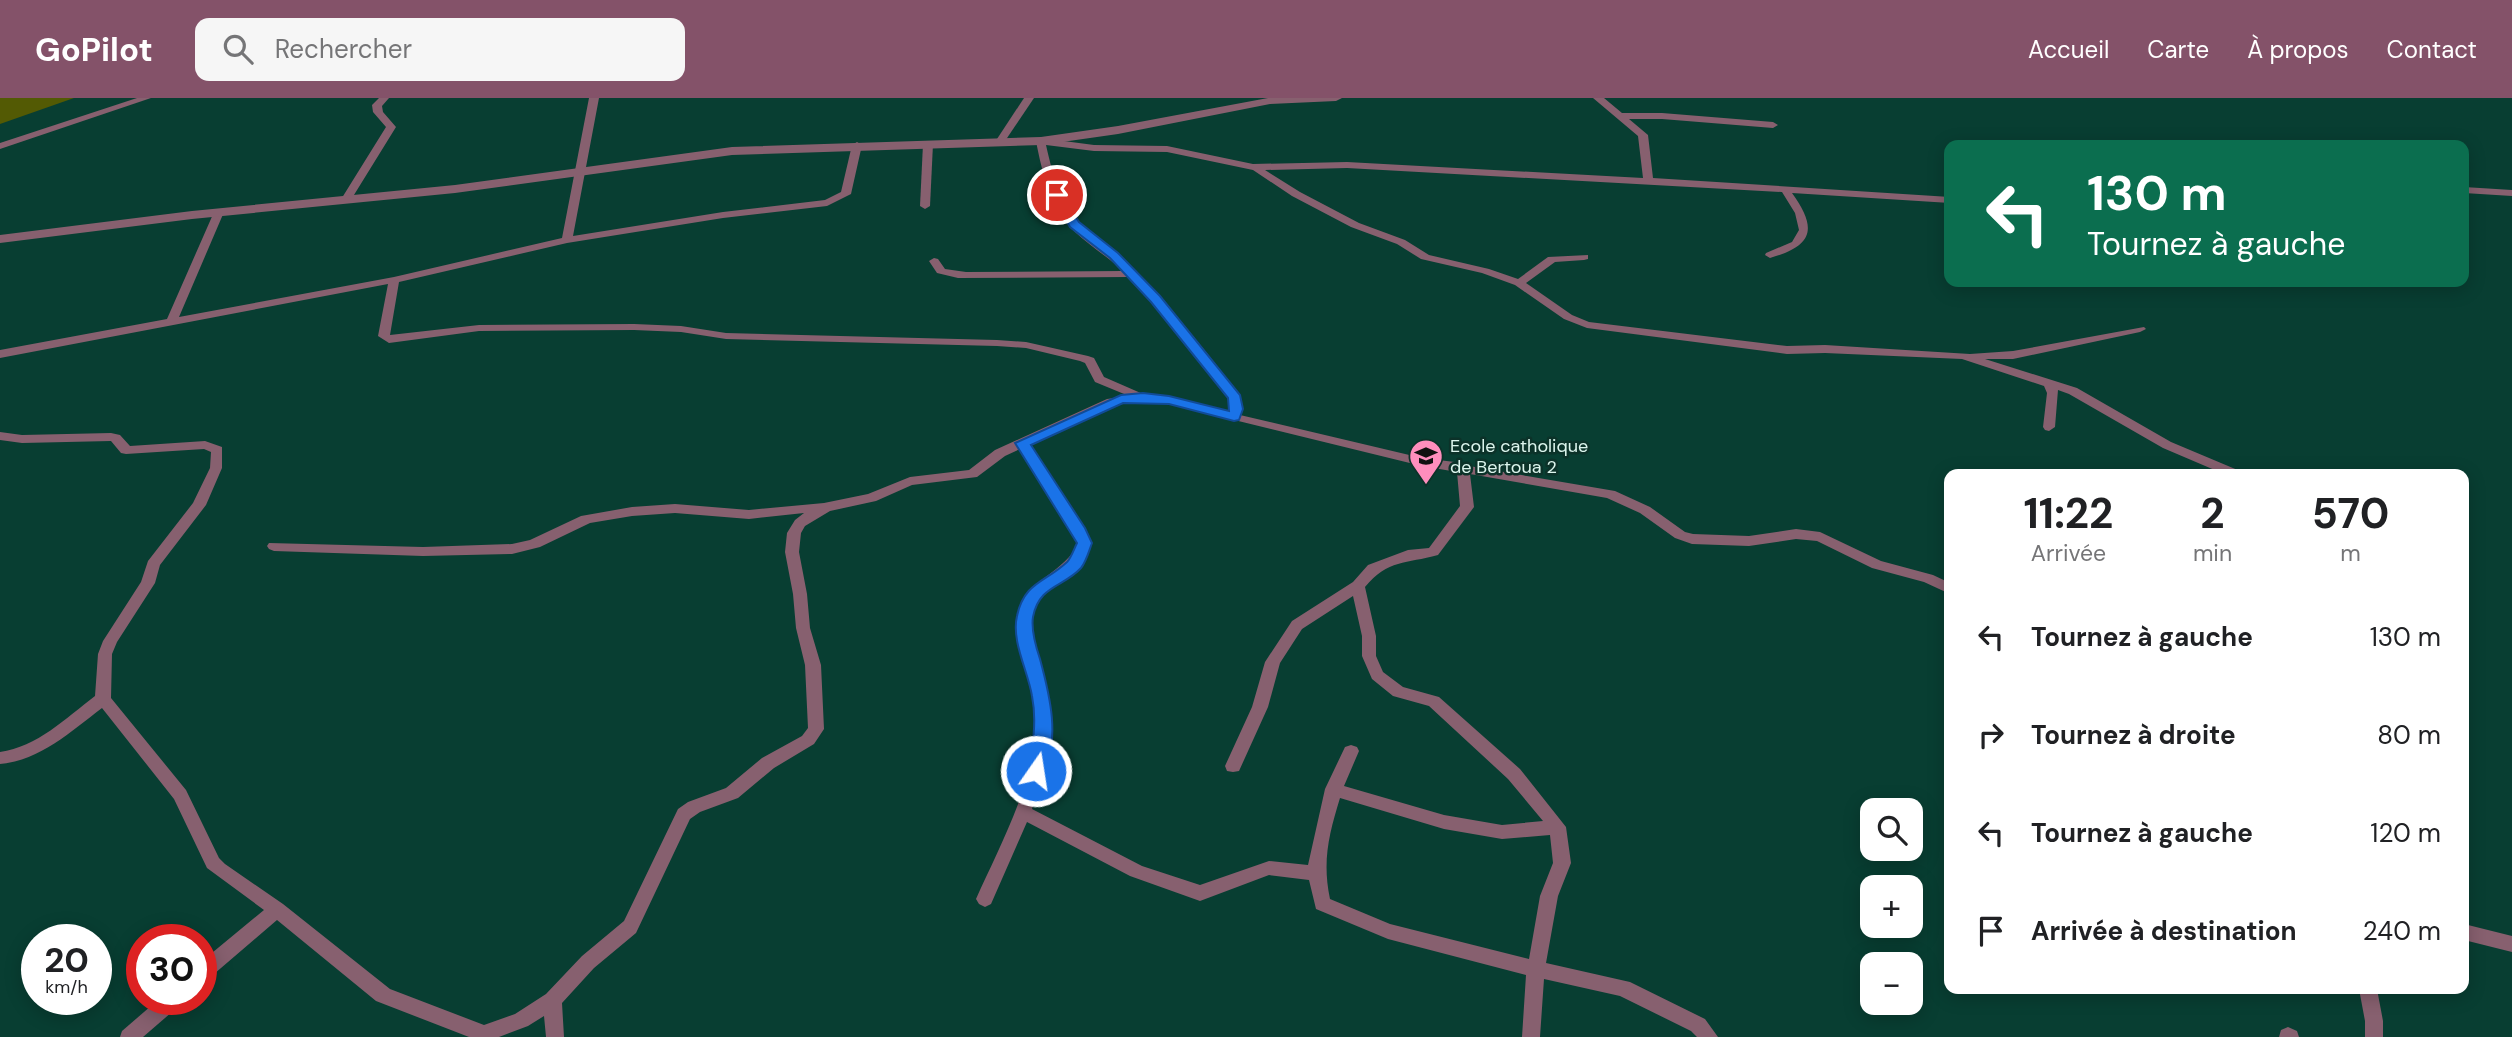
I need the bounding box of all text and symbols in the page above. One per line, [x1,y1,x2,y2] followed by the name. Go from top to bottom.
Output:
[195,18,685,81] search box
[35,28,153,71] text: GoPilot
[219,30,257,68] icon: search
[275,32,412,66] text: Rechercher
[2028,34,2109,65] text: Accueil
[2147,34,2209,65] text: Carte
[2247,34,2349,65] text: À propos
[2387,34,2477,65] text: Contact
[2087,161,2227,225] text: 130 m
[1027,165,1087,225] pin
[1972,168,2063,259] icon: left
[1038,176,1076,214] icon: arrive
[2087,223,2345,265] text: Tournez à gauche
[1450,434,1588,479] place label: Ecole catholique de Bertoua 2
[1407,437,1445,486] school or university icon: Ecole catholique de Bertoua 2
[2024,486,2113,541] text: 11:22
[2200,486,2225,541] text: 2
[2312,486,2389,541] text: 570
[2031,538,2106,568] text: Arrivée
[2193,538,2232,568] text: min
[2340,538,2361,568] text: m
[1972,618,2010,656] icon: left
[2031,620,2253,654] text: Tournez à gauche
[2370,620,2441,654] text: 130 m
[1972,716,2010,754] icon: right
[2031,718,2236,752] text: Tournez à droite
[2377,718,2441,752] text: 80 m
[999,734,1073,808] position arrow
[1860,798,1923,1015] map controls
[1860,798,1923,861] button: search
[1972,814,2010,852] icon: left
[2031,816,2253,850] text: Tournez à gauche
[2370,816,2441,850] text: 120 m
[1860,875,1923,938] button: +
[1972,912,2010,950] icon: arrive
[2031,914,2297,948] text: Arrivée à destination
[2363,914,2441,948] text: 240 m
[126,924,217,1015] speed limit sign: 30
[44,937,89,983] text: 20
[1860,952,1923,1015] button: −
[45,975,88,999] text: km/h

